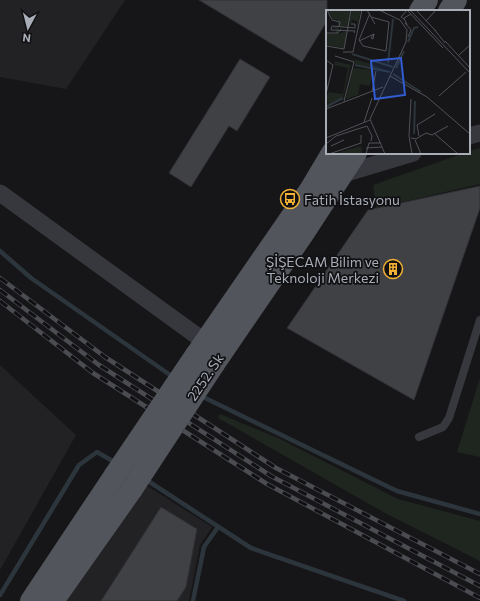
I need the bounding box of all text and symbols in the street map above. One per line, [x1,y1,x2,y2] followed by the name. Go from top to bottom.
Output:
[8,8,48,48] north arrow
[326,10,470,154] inset map
[22,31,32,45] text: N
[279,188,301,210] bus stop icon: Fatih İstasyonu
[304,191,400,208] place label: Fatih İstasyonu
[266,253,379,286] place label: ŞİŞECAM Bilim ve Teknoloji Merkezi
[382,258,404,280] building icon: ŞİŞECAM Bilim ve Teknoloji Merkezi
[183,350,227,404] street label: 2252. Sk

